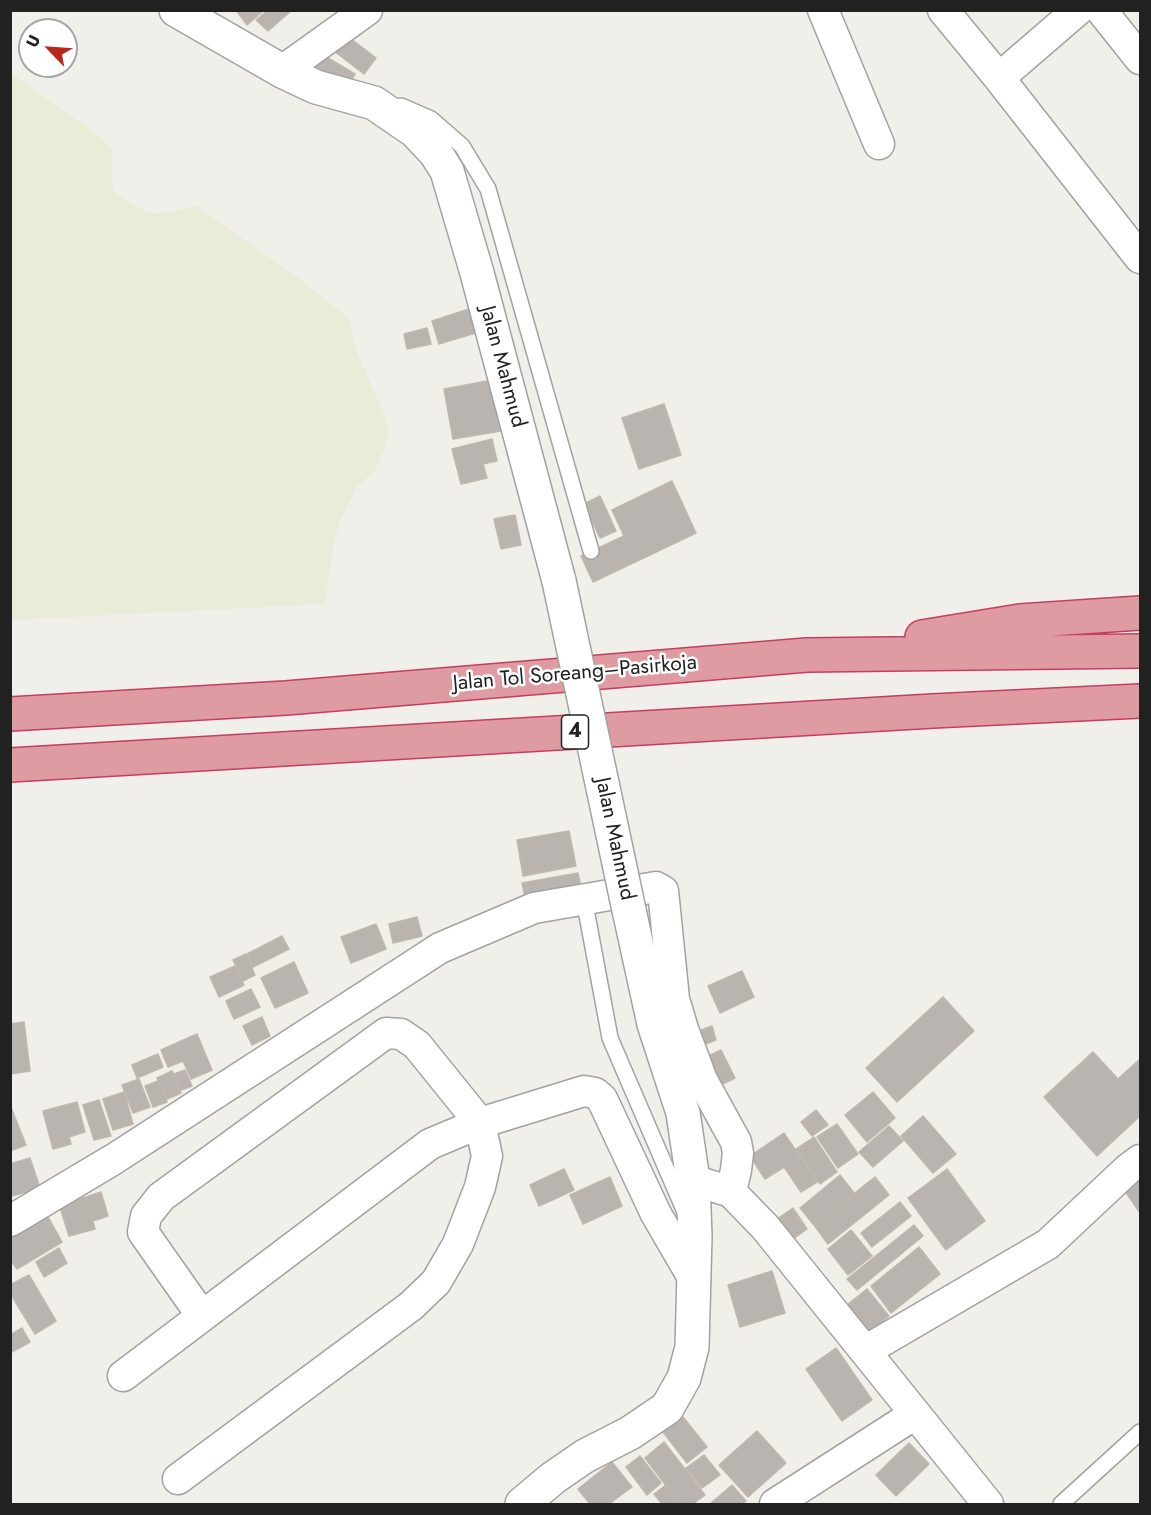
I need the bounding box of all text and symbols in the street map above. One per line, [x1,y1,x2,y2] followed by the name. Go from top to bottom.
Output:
[18,18,78,78] north arrow
[20,31,46,51] text: U
[474,303,530,431] street label: Jalan Mahmud
[452,651,698,697] street label: Jalan Tol Soreang–Pasirkoja
[562,715,588,749] road number: 4
[589,775,639,903] street label: Jalan Mahmud

